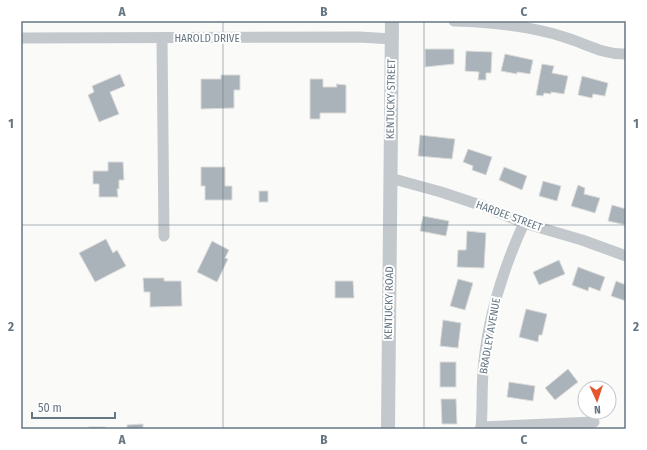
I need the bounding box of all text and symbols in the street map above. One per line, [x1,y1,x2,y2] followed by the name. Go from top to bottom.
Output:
[117,4,126,19] text: A
[320,4,328,19] text: B
[521,4,528,19] text: C
[174,32,240,45] street label: HAROLD DRIVE
[384,58,398,139] street label: KENTUCKY STREET
[8,116,14,131] text: 1
[633,116,639,131] text: 1
[474,198,545,234] street label: HARDEE STREET
[382,266,396,340] street label: KENTUCKY ROAD
[477,297,503,375] street label: BRADLEY AVENUE
[7,319,14,334] text: 2
[632,319,639,334] text: 2
[577,380,617,420] north arrow
[32,394,115,420] scale bar
[38,401,62,415] text: 50 m
[594,403,601,416] text: N
[117,432,126,447] text: A
[320,432,328,447] text: B
[521,432,528,447] text: C

